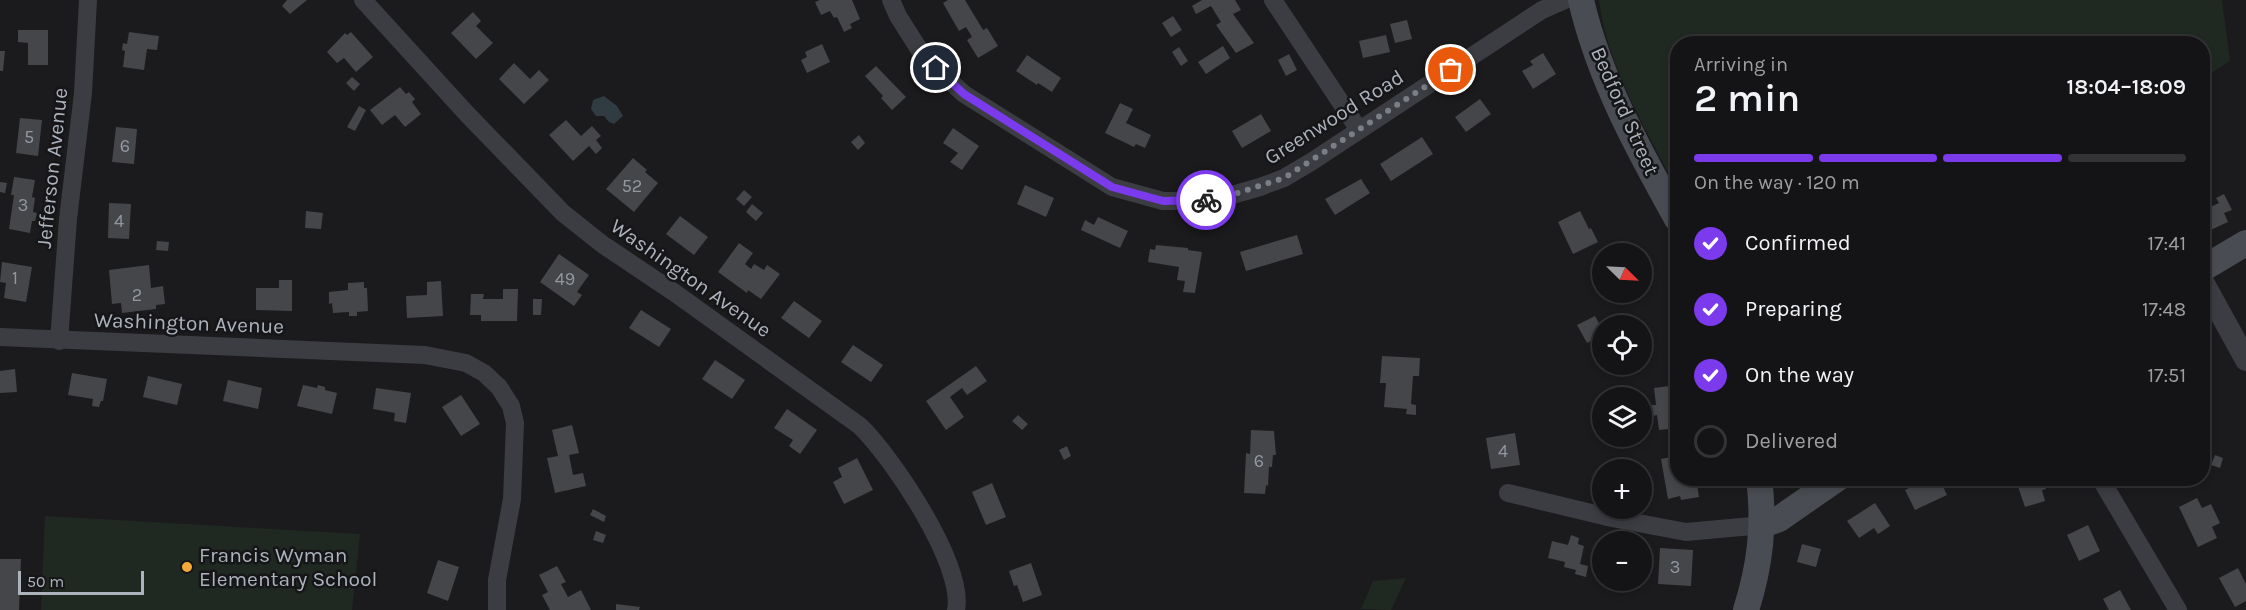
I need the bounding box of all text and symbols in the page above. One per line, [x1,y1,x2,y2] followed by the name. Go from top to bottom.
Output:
[910,42,961,93] pin
[1586,43,1664,179] street label: Bedford Street
[1425,44,1476,95] pin
[919,51,952,84] icon: home
[1434,53,1467,86] icon: bag
[1694,53,1788,76] text: Arriving in
[1260,65,1408,169] street label: Greenwood Road
[2066,74,2186,100] text: 18:04–18:09
[1694,75,1800,121] text: 2 min
[32,87,72,249] street label: Jefferson Avenue
[24,126,34,148] house number: 5
[120,135,130,157] house number: 6
[1176,170,1236,230] courier
[1694,171,1860,194] text: On the way · 120 m
[622,175,642,197] house number: 52
[1190,184,1223,217] icon: bike
[18,194,28,216] house number: 3
[114,210,124,232] house number: 4
[606,214,776,342] street label: Washington Avenue
[1694,227,1727,260] icon: check
[1745,230,1851,256] text: Confirmed
[2148,232,2186,255] text: 17:41
[1592,243,1652,303] north arrow
[1592,243,1652,591] map controls
[12,267,18,289] house number: 1
[555,268,575,290] house number: 49
[132,284,142,306] house number: 2
[1694,293,1727,326] icon: check
[1745,296,1842,322] text: Preparing
[2142,298,2186,321] text: 17:48
[93,308,285,338] street label: Washington Avenue
[1592,315,1652,375] button: locate
[1694,359,1727,392] icon: check
[1745,362,1854,388] text: On the way
[2147,364,2186,387] text: 17:51
[1592,387,1652,447] button: layers
[1745,428,1838,454] text: Delivered
[1498,440,1508,462] house number: 4
[1254,450,1264,472] house number: 6
[1592,459,1652,519] button: +
[1592,531,1652,591] button: −
[199,543,377,591] place label: Francis Wyman Elementary School
[1670,556,1680,578] house number: 3
[180,560,194,574] marker: Francis Wyman Elementary School
[18,568,144,596] scale bar
[27,572,64,591] text: 50 m

